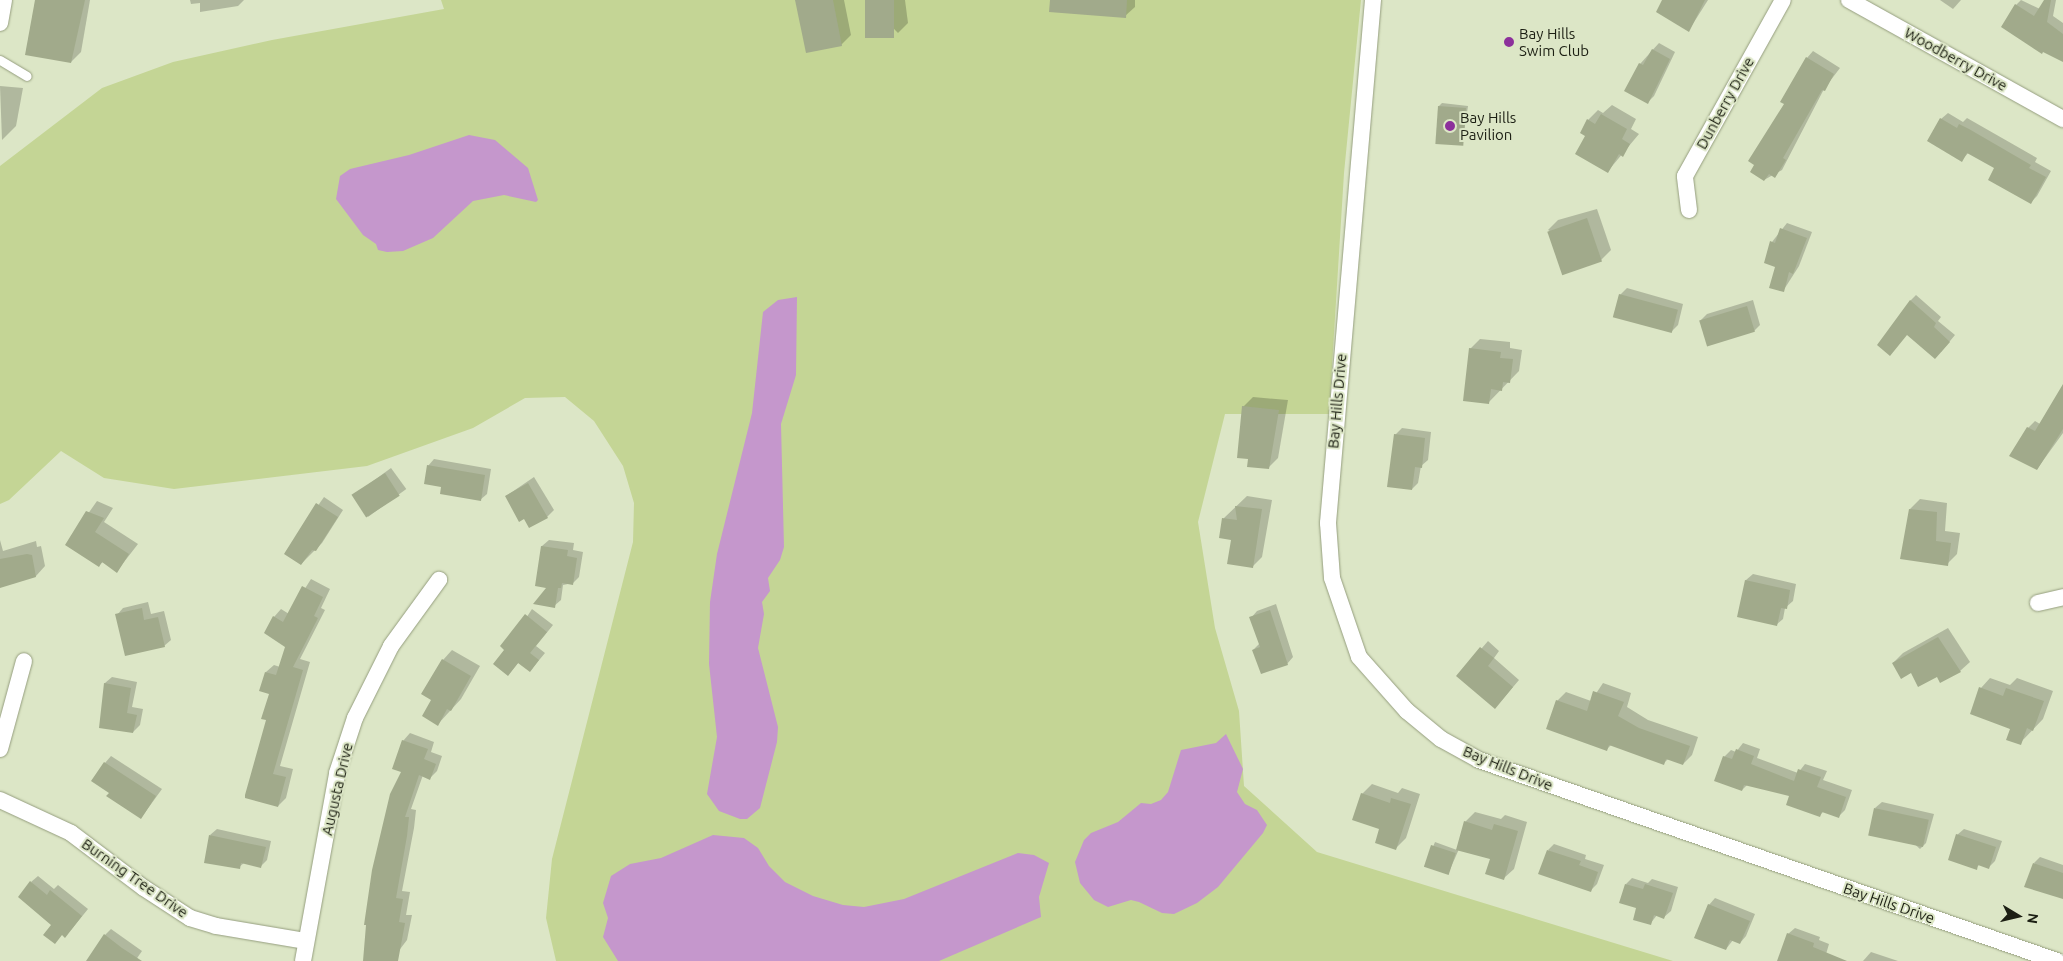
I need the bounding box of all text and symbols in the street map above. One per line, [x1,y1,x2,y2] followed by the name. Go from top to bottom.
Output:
[1901,23,2011,95] street label: Woodberry Drive
[1519,24,1589,59] place label: Bay Hills Swim Club
[1503,36,1515,48] marker: Bay Hills Swim Club
[1692,54,1758,152] street label: Dunberry Drive
[1460,108,1516,143] place label: Bay Hills Pavilion
[1444,120,1456,132] marker: Bay Hills Pavilion
[1324,353,1350,449] street label: Bay Hills Drive
[318,741,356,837] street label: Augusta Drive
[1460,742,1556,794] street label: Bay Hills Drive
[78,835,192,921] street label: Burning Tree Drive
[1841,879,1937,927] street label: Bay Hills Drive
[1993,891,2043,941] north arrow
[2024,912,2042,925] text: N

